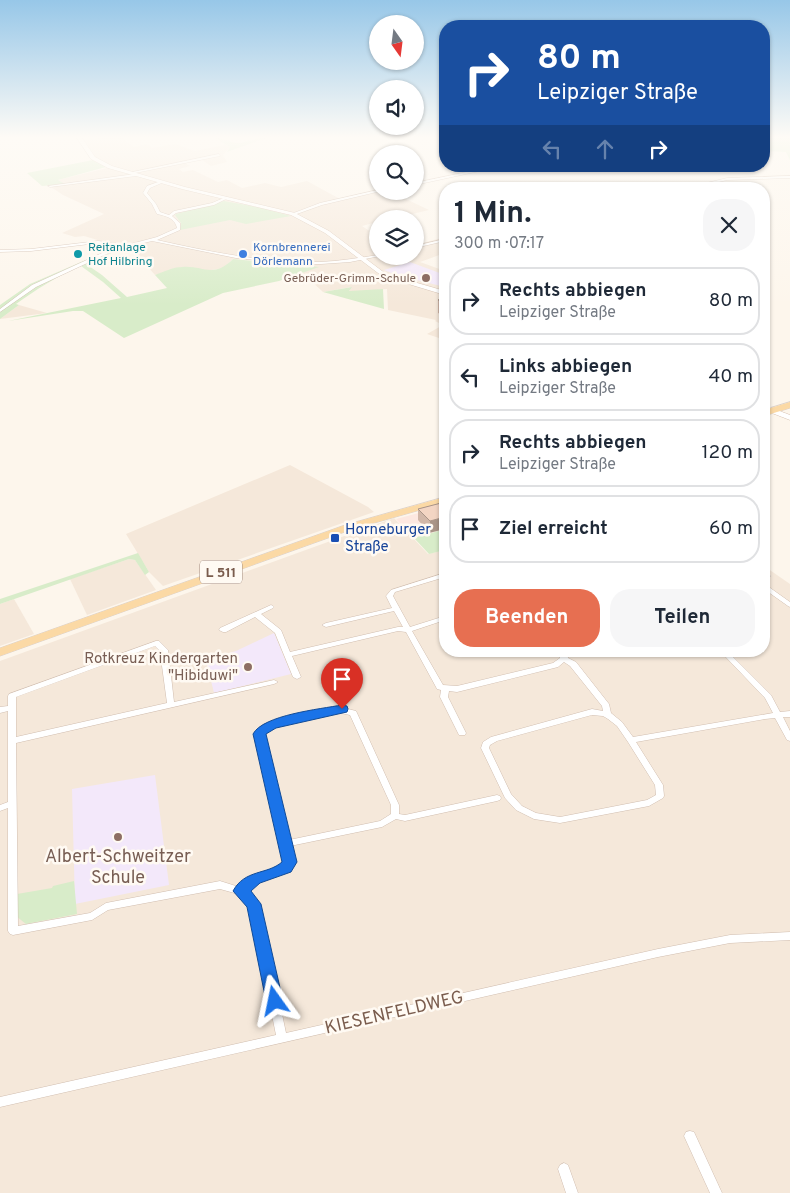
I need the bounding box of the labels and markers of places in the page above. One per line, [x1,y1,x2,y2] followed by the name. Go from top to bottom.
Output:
[88,240,152,270] place label: Reitanlage Hof Hilbring
[253,240,331,270] place label: Kornbrennerei Dörlemann
[72,248,84,260] marker: Reitanlage Hof Hilbring
[237,248,249,260] marker: Kornbrennerei Dörlemann
[284,271,416,287] place label: Gebrüder-Grimm-Schule
[420,272,432,284] marker: Gebrüder-Grimm-Schule
[345,521,431,557] place label: Horneburger Straße
[329,532,341,544] marker: Horneburger Straße
[84,650,238,686] place label: Rotkreuz Kindergarten "Hibiduwi"
[321,658,363,709] pin
[242,661,254,673] marker: Rotkreuz Kindergarten "Hibiduwi"
[112,831,124,843] marker: Albert-Schweitzer Schule
[45,846,191,890] place label: Albert-Schweitzer Schule

